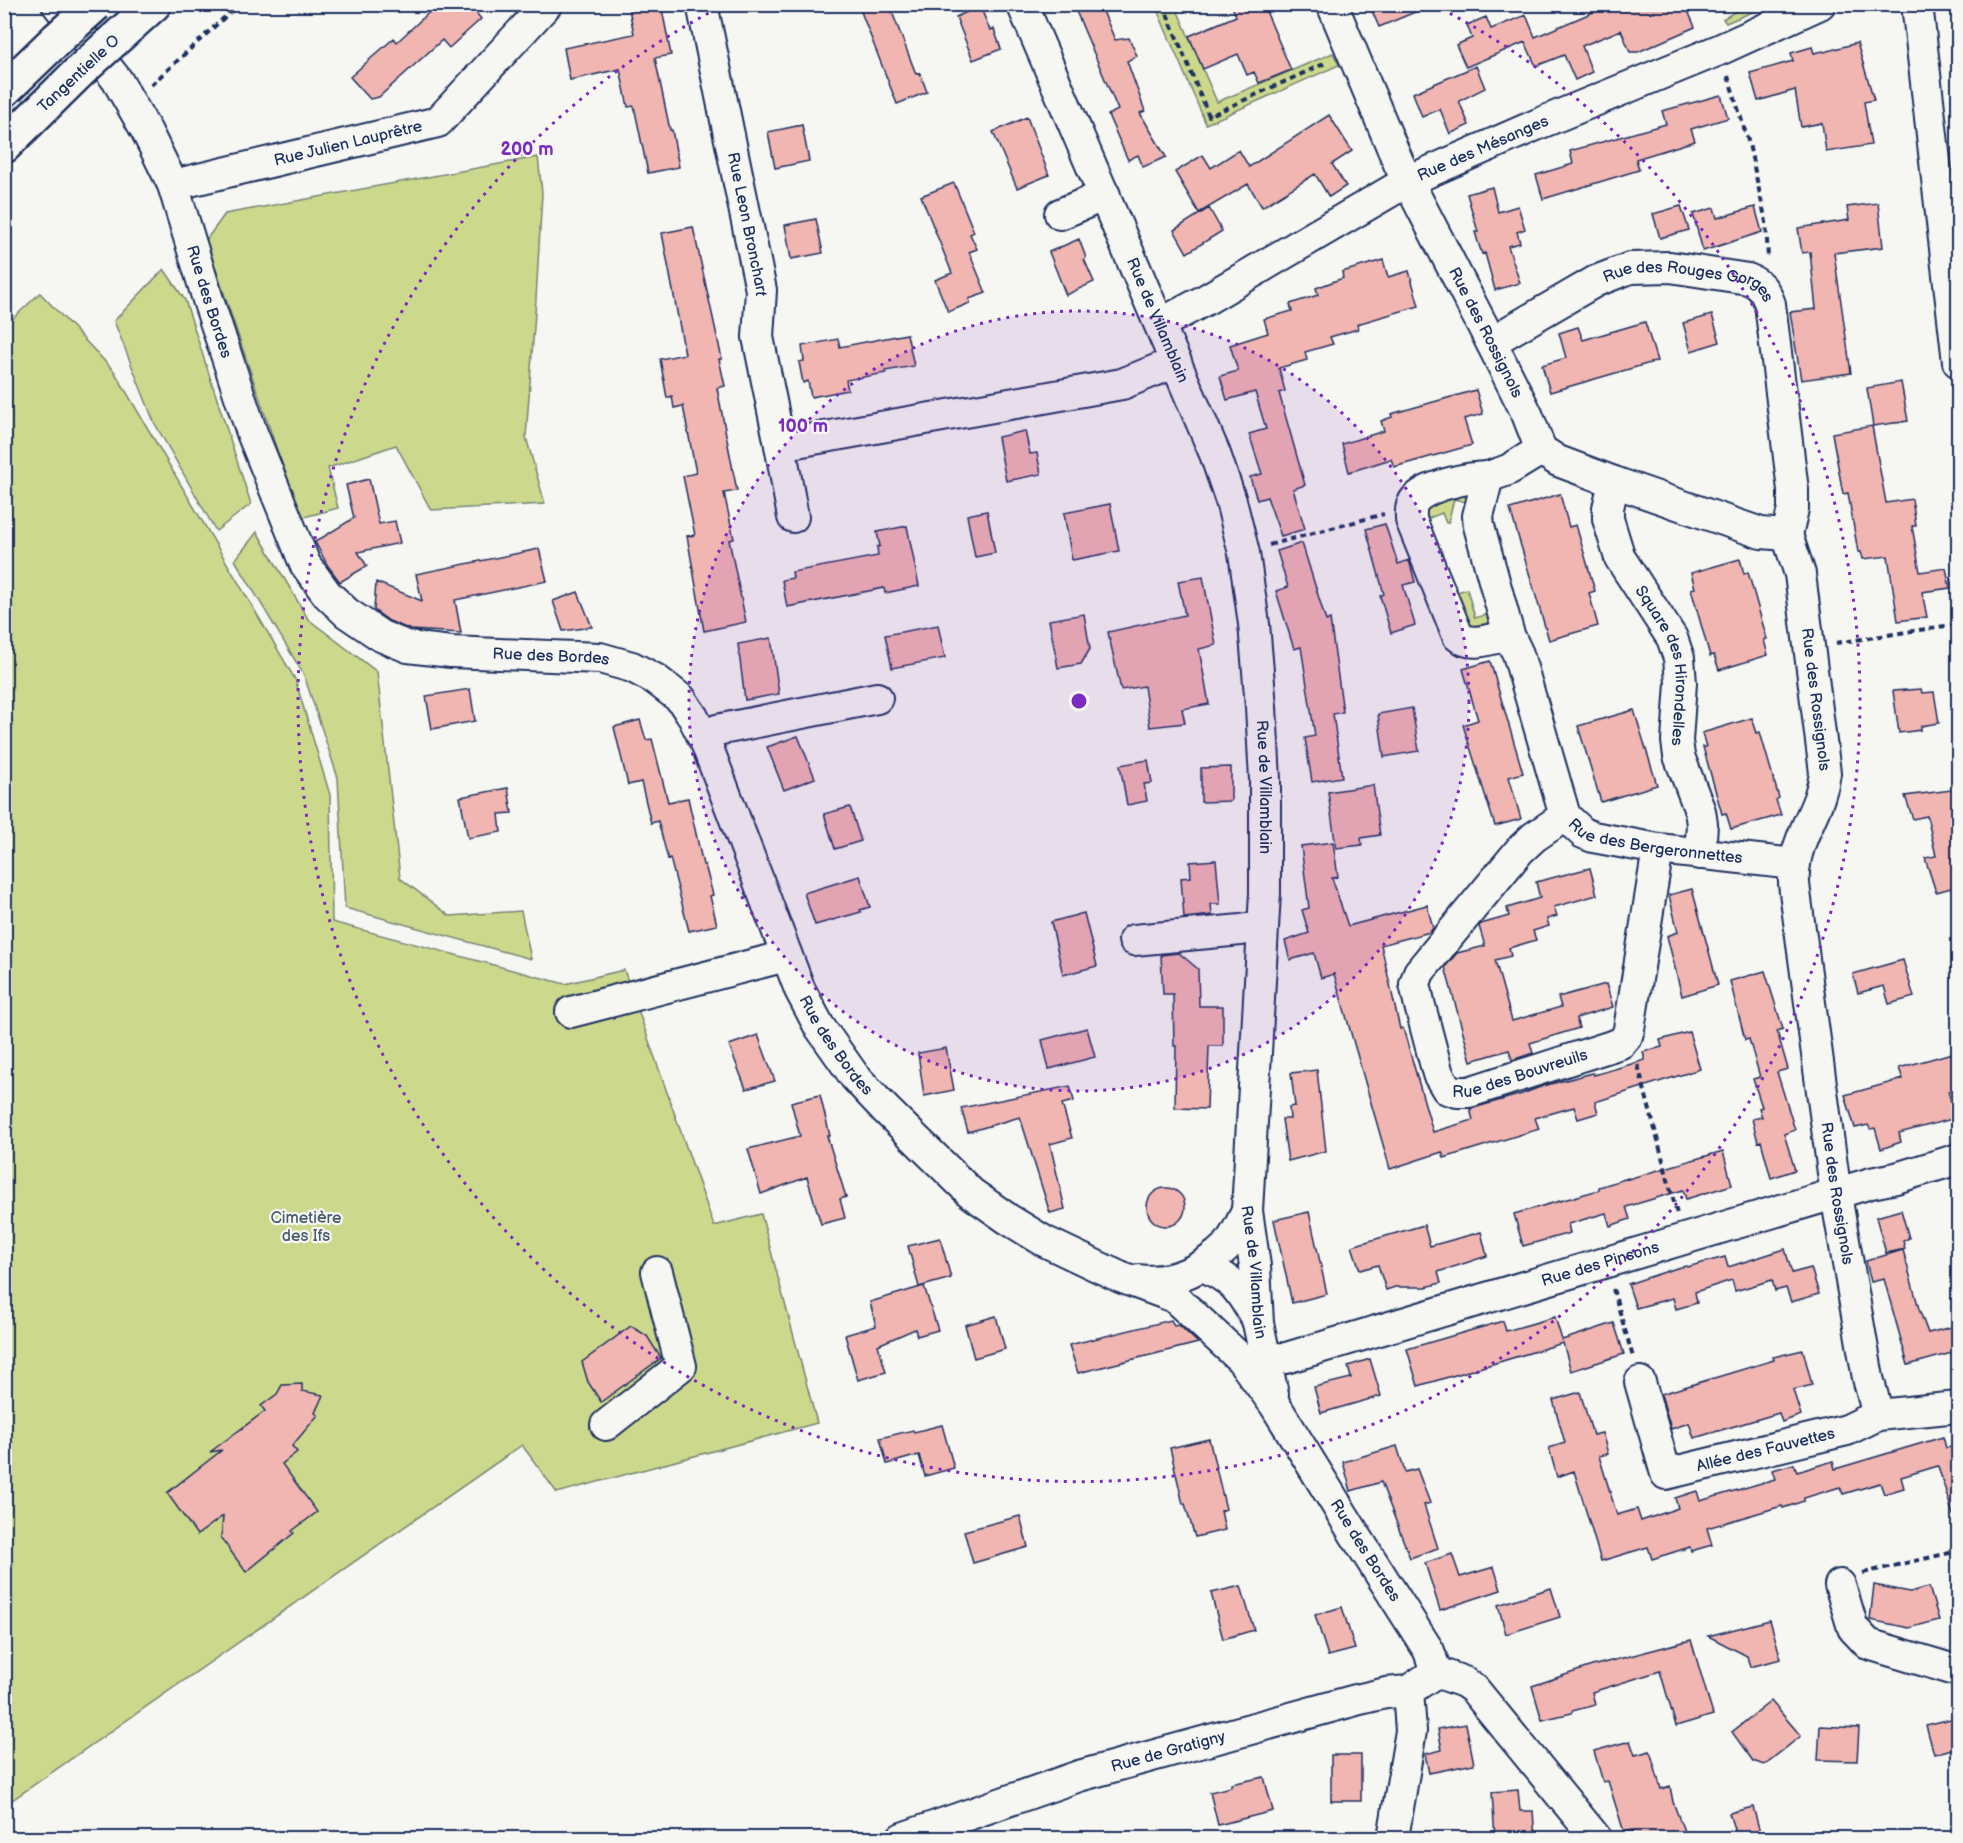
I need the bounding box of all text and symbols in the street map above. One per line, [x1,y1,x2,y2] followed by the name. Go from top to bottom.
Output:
[34,31,124,117] street label: Tangentielle O
[1414,111,1551,185] street label: Rue des Mésanges
[272,116,425,170] street label: Rue Julien Lauprêtre
[500,139,554,160] text: 200 m
[723,151,771,297] street label: Rue Leon Bronchart
[182,243,236,360] street label: Rue des Bordes
[1122,255,1193,386] street label: Rue de Villamblain
[1600,257,1778,305] street label: Rue des Rouges Gorges
[1445,264,1527,401] street label: Rue des Rossignols
[778,416,828,437] text: 100 m
[1631,582,1691,747] street label: Square des Hirondelles
[1797,627,1834,772] street label: Rue des Rossignols
[492,644,612,670] street label: Rue des Bordes
[1069,691,1089,711] centre of rings
[1252,720,1275,854] street label: Rue de Villamblain
[1564,814,1743,868] street label: Rue des Bergeronnettes
[795,992,877,1099] street label: Rue des Bordes
[1452,1045,1590,1102] street label: Rue des Bouvreuils
[1817,1121,1858,1266] street label: Rue des Rossignols
[1237,1204,1271,1341] street label: Rue de Villamblain
[270,1209,342,1246] park label: Cimetière des Ifs
[1539,1237,1661,1291] street label: Rue des Pinsons
[1694,1424,1837,1476] street label: Allée des Fauvettes
[1326,1496,1405,1605] street label: Rue des Bordes
[1109,1727,1228,1776] street label: Rue de Gratigny

